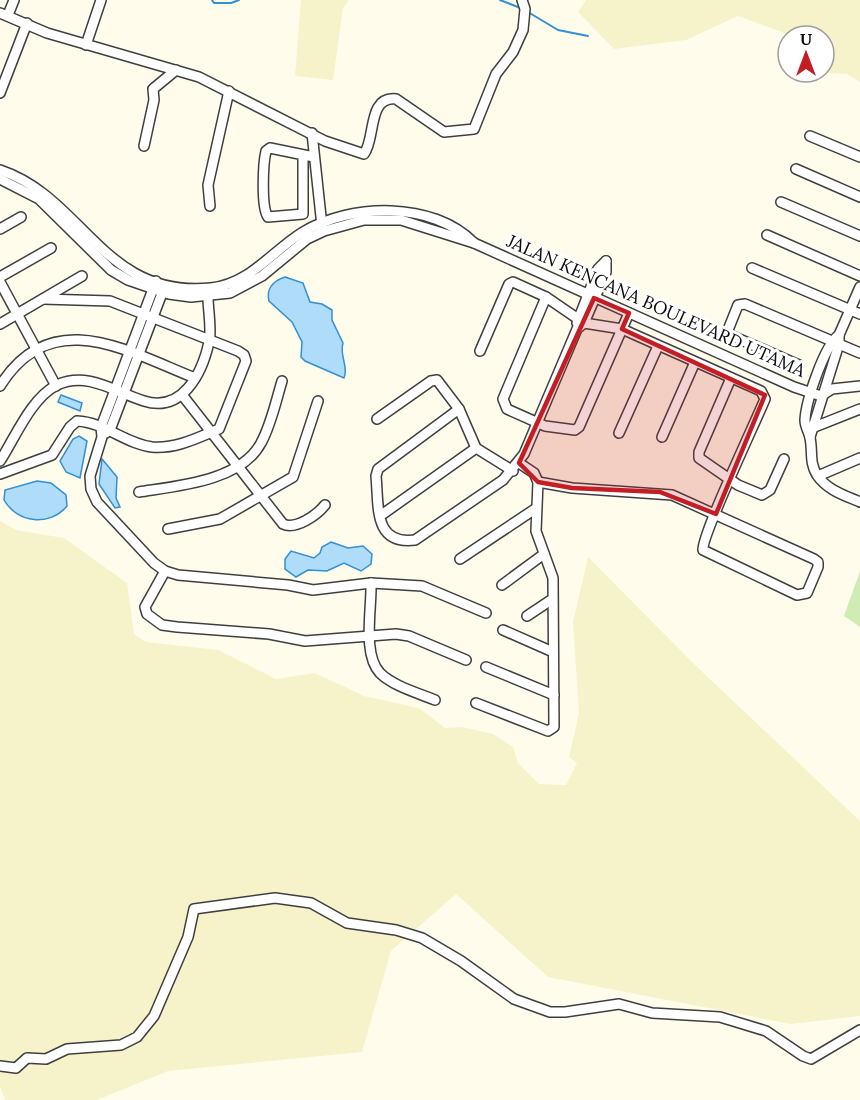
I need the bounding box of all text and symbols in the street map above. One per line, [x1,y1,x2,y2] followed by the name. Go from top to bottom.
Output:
[776,24,836,84] north arrow
[800,29,812,49] text: U
[502,229,810,382] street label: JALAN KENCANA BOULEVARD UTAMA

